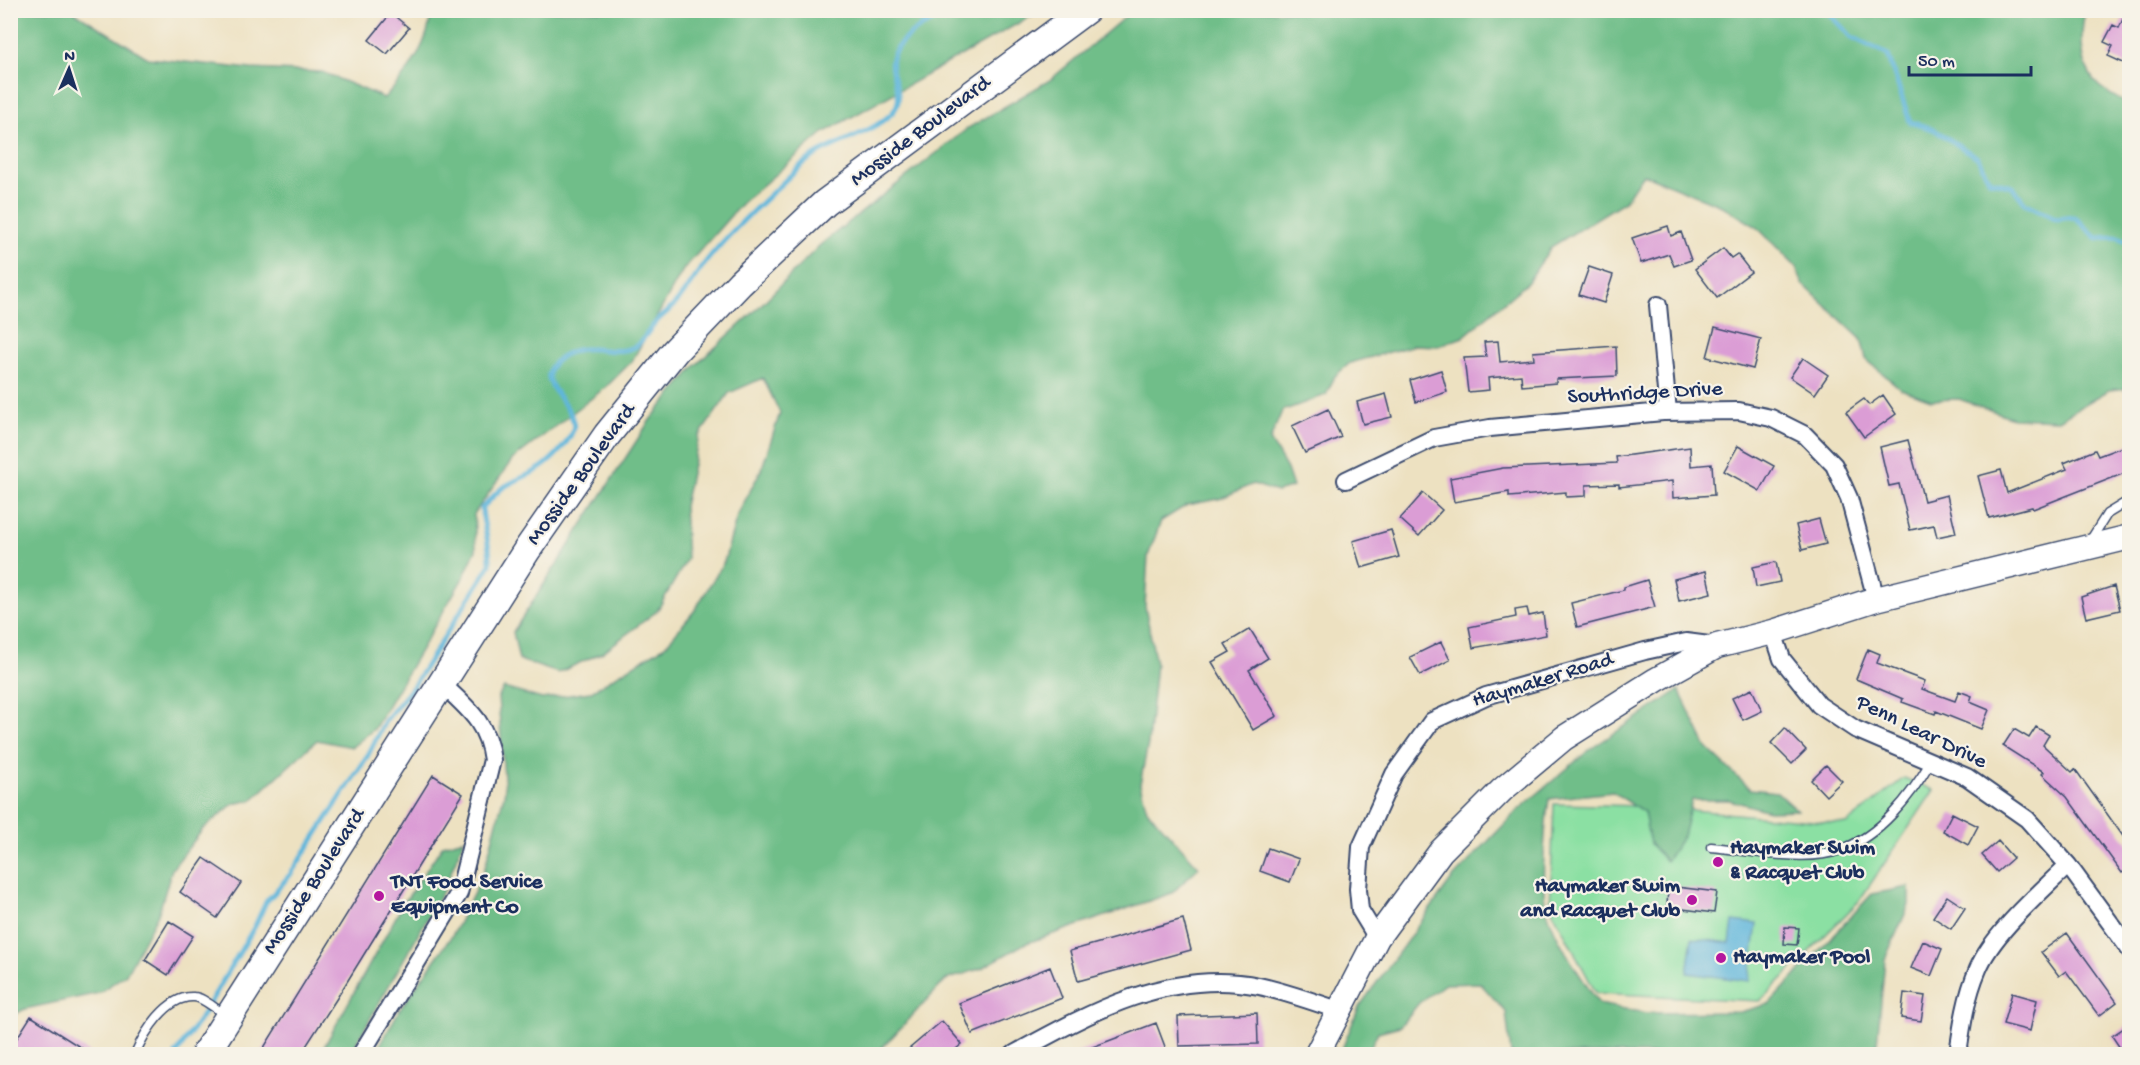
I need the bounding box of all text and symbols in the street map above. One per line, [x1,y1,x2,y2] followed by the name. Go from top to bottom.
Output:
[39,39,99,99] north arrow
[1909,39,2030,77] scale bar
[64,48,76,67] text: N
[1918,52,1955,73] text: 50 m
[846,70,998,193] street label: Mosside Boulevard
[1567,377,1724,411] street label: Southridge Drive
[522,397,643,551] street label: Mosside Boulevard
[1470,647,1618,715] street label: Haymaker Road
[1851,690,1991,776] street label: Penn Lear Drive
[258,802,373,960] street label: Mosside Boulevard
[1730,836,1876,887] place label: Haymaker Swim & Racquet Club
[1711,855,1725,869] marker: Haymaker Swim & Racquet Club
[389,870,543,921] place label: TNT Food Service Equipment Co
[1519,874,1680,925] place label: Haymaker Swim and Racquet Club
[372,889,386,903] marker: TNT Food Service Equipment Co
[1685,893,1699,907] marker: Haymaker Swim and Racquet Club
[1733,945,1871,971] place label: Haymaker Pool
[1714,951,1728,965] marker: Haymaker Pool

